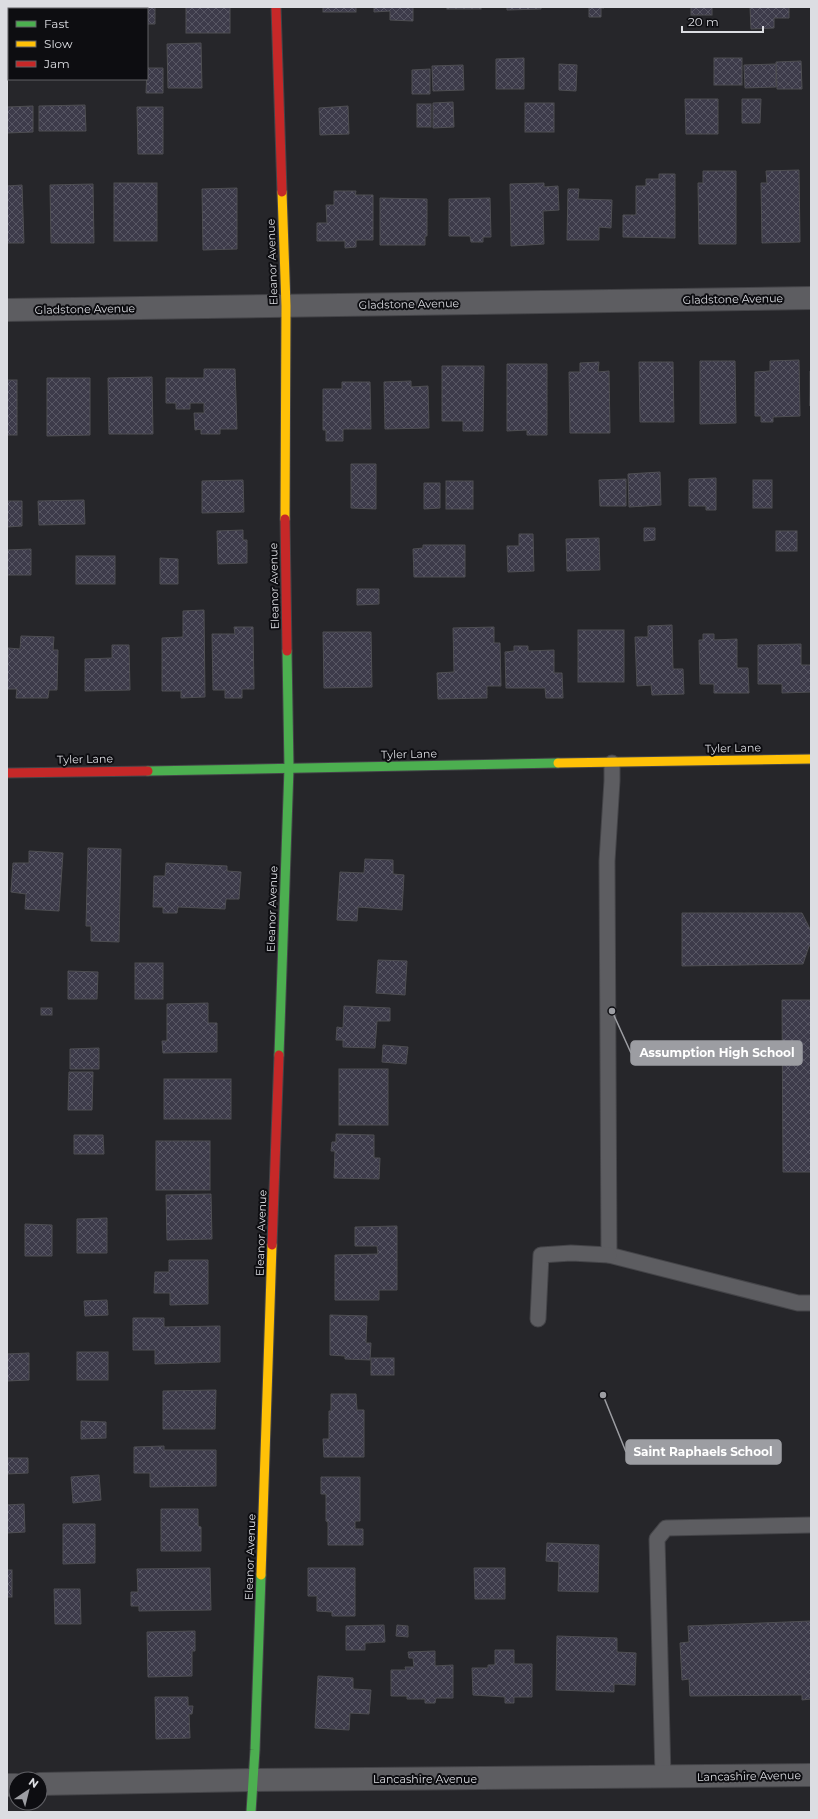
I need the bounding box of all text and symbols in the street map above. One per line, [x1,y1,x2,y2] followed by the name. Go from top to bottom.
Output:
[8,8,148,80] legend
[682,8,763,34] scale bar
[688,14,719,29] text: 20 m
[44,16,69,31] text: Fast
[44,36,73,51] text: Slow
[43,56,70,71] text: Jam
[263,218,281,305] street label: Eleanor Avenue
[683,291,784,307] street label: Gladstone Avenue
[359,296,460,312] street label: Gladstone Avenue
[35,301,136,317] street label: Gladstone Avenue
[266,542,282,629] street label: Eleanor Avenue
[705,741,762,755] street label: Tyler Lane
[381,747,438,761] street label: Tyler Lane
[57,752,114,766] street label: Tyler Lane
[263,865,281,952] street label: Eleanor Avenue
[631,1041,802,1065] callout: Assumption High School
[638,1045,795,1060] text: Assumption High School
[252,1189,270,1276] street label: Eleanor Avenue
[626,1440,781,1464] callout: Saint Raphaels School
[633,1444,773,1459] text: Saint Raphaels School
[241,1513,259,1600] street label: Eleanor Avenue
[697,1768,802,1784] street label: Lancashire Avenue
[8,1771,48,1811] north arrow
[373,1772,477,1786] street label: Lancashire Avenue
[26,1775,41,1791] text: N

